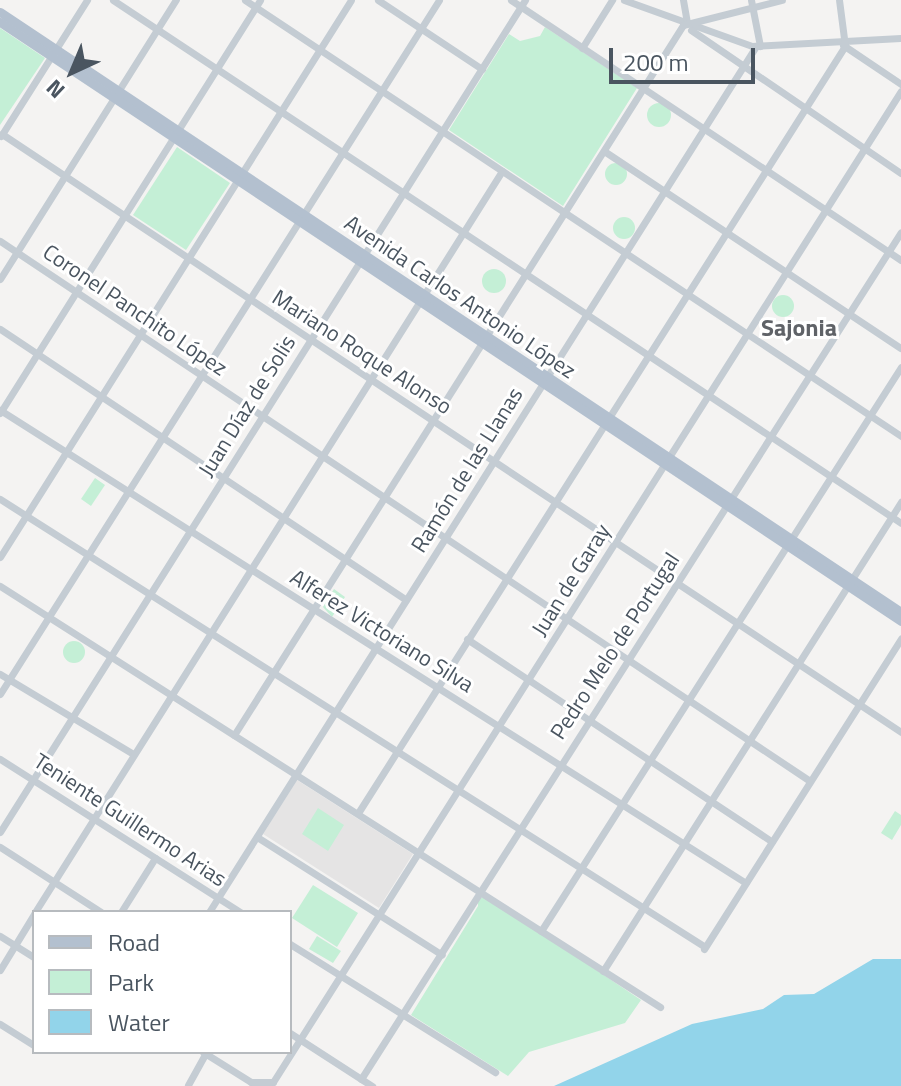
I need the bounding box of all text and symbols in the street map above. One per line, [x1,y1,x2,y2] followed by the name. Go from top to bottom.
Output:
[32,32,112,112] north arrow
[613,32,759,82] scale bar
[623,44,689,80] text: 200 m
[38,72,73,107] text: N
[340,210,580,384] street label: Avenida Carlos Antonio López
[38,239,232,381] street label: Coronel Panchito López
[267,284,457,420] street label: Mariano Roque Alonso
[761,314,837,342] district label: Sajonia
[193,330,301,482] street label: Juan Díaz de Solis
[406,383,528,557] street label: Ramón de las Llanas
[526,519,616,641] street label: Juan de Garay
[545,548,685,744] street label: Pedro Melo de Portugal
[285,564,479,698] street label: Alferez Victoriano Silva
[29,748,231,892] street label: Teniente Guillermo Arias
[32,910,292,1054] legend
[108,924,160,960] text: Road
[108,964,154,1000] text: Park
[108,1004,170,1040] text: Water

